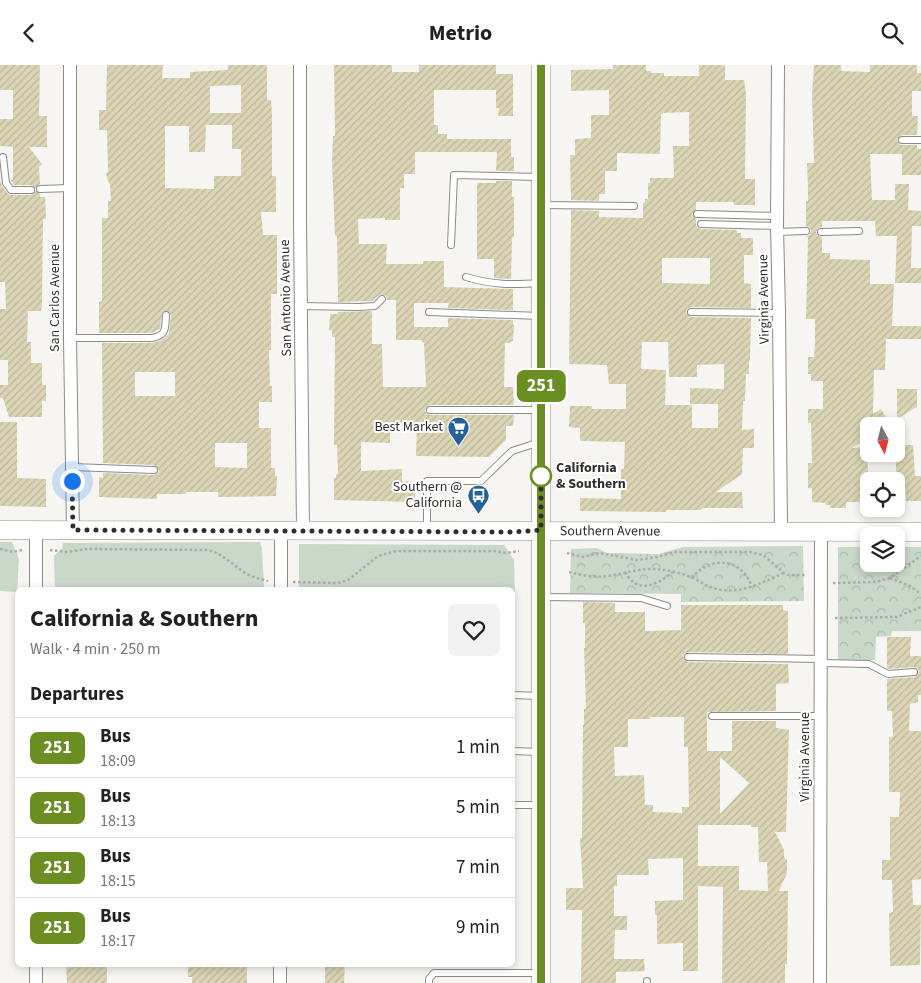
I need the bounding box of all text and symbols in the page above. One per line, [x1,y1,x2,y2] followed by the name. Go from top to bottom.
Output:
[429,17,492,49] text: Metrio
[15,19,43,47] icon: back
[878,19,906,47] icon: search
[275,239,297,357] street label: San Antonio Avenue
[45,244,65,352] street label: San Carlos Avenue
[753,254,775,344] street label: Virginia Avenue
[512,370,570,402] line badge: 251
[527,373,555,398] text: 251
[447,415,471,446] supermarket icon: Best Market
[374,417,443,437] place label: Best Market
[860,417,905,463] north arrow
[860,417,905,572] map controls
[556,458,626,494] place label: California & Southern
[530,465,552,487] marker: California & Southern
[60,469,85,494] your location
[860,472,905,517] button: locate
[393,477,462,513] place label: Southern @ California
[466,483,490,514] bus stop icon: Southern @ California
[560,521,660,541] street label: Southern Avenue
[860,527,905,572] button: layers
[30,601,258,636] text: California & Southern
[448,604,500,656] button: heart
[30,638,161,660] text: Walk · 4 min · 250 m
[30,681,124,708] text: Departures
[795,712,815,802] street label: Virginia Avenue
[100,723,131,750] text: Bus
[456,734,500,761] text: 1 min
[43,735,72,760] text: 251
[100,750,136,772] text: 18:09
[100,783,131,810] text: Bus
[456,794,500,821] text: 5 min
[43,795,72,820] text: 251
[100,810,136,832] text: 18:13
[100,843,131,870] text: Bus
[456,854,500,881] text: 7 min
[43,855,72,880] text: 251
[100,870,136,892] text: 18:15
[100,903,131,930] text: Bus
[456,914,500,941] text: 9 min
[43,915,72,940] text: 251
[100,930,136,952] text: 18:17

